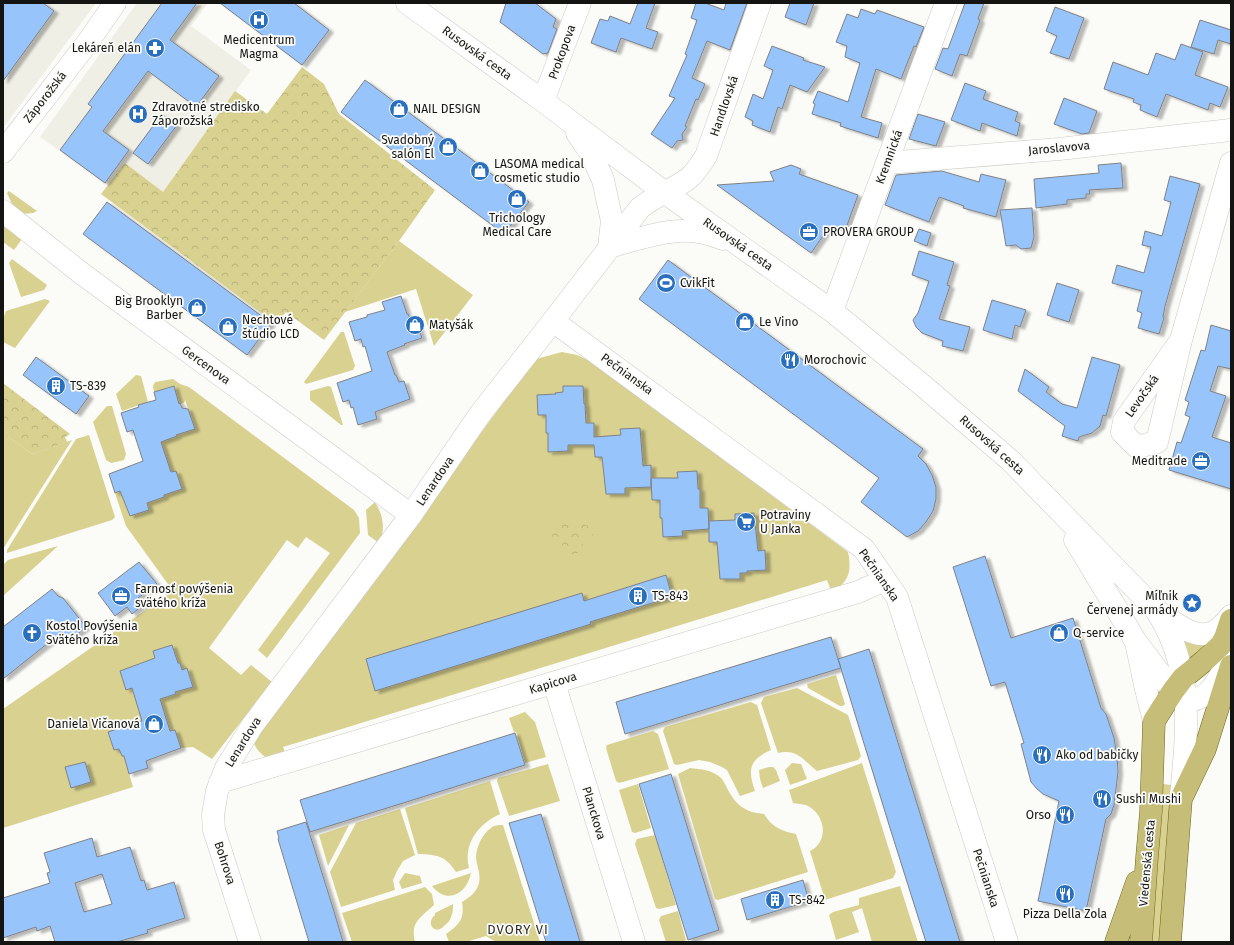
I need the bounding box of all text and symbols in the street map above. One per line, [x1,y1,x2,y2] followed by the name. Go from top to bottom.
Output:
[248,9,270,31] hospital icon: Medicentrum Magma
[440,23,514,83] street label: Rusovská cesta
[546,23,578,81] street label: Prokopova
[223,33,295,61] place label: Medicentrum Magma
[144,37,166,59] pharmacy icon: Lekáreň elán
[72,41,141,55] place label: Lekáreň elán
[21,69,69,125] street label: Záporožská
[707,74,741,138] street label: Handlovská
[388,98,410,120] shop icon: NAIL DESIGN
[152,100,260,128] place label: Zdravotné stredisko Záporožská
[413,102,481,116] place label: NAIL DESIGN
[127,103,149,125] hospital icon: Zdravotné stredisko Záporožská
[873,128,905,186] street label: Kremnická
[381,133,434,161] place label: Svadobný salón El
[437,136,459,158] shop icon: Svadobný salón El
[1028,138,1090,158] street label: Jaroslavova
[494,157,584,185] place label: LASOMA medical cosmetic studio
[469,160,491,182] shop icon: LASOMA medical cosmetic studio
[506,188,528,210] shop icon: Trichology Medical Care
[482,211,552,239] place label: Trichology Medical Care
[700,215,776,273] street label: Rusovská cesta
[798,221,820,243] office icon: PROVERA GROUP
[823,225,914,239] place label: PROVERA GROUP
[655,272,677,294] sports icon: CvikFit
[680,276,715,290] place label: CvikFit
[115,294,183,322] place label: Big Brooklyn Barber
[186,297,208,319] shop icon: Big Brooklyn Barber
[734,311,756,333] shop icon: Le Vino
[242,313,300,341] place label: Nechtové štúdio LCD
[404,314,426,336] shop icon: Matyšák
[759,315,799,329] place label: Le Vino
[217,316,239,338] shop icon: Nechtové štúdio LCD
[429,318,474,332] place label: Matyšák
[179,343,233,387] street label: Gercenova
[779,349,801,371] restaurant icon: Morochovic
[598,350,656,398] street label: Pečnianska
[804,353,867,367] place label: Morochovic
[1122,372,1162,420] street label: Levočská
[45,375,67,397] building icon: TS-839
[70,379,106,393] place label: TS-839
[957,412,1027,478] street label: Rusovská cesta
[1190,450,1212,472] office icon: Meditrade
[413,454,457,508] street label: Lenardova
[1132,454,1187,468] place label: Meditrade
[760,508,811,536] place label: Potraviny U Janka
[735,511,757,533] supermarket icon: Potraviny U Janka
[856,546,902,604] street label: Pečnianska
[135,582,233,610] place label: Farnosť povýšenia svätého kríža
[110,585,132,607] office icon: Farnosť povýšenia svätého kríža
[627,585,649,607] building icon: TS-843
[652,589,688,603] place label: TS-843
[1087,589,1179,617] place label: Míľnik Červenej armády
[1181,592,1203,614] place icon: Míľnik Červenej armády
[46,619,138,647] place label: Kostol Povýšenia Svätého kríža
[21,622,43,644] church icon: Kostol Povýšenia Svätého kríža
[1048,622,1070,644] shop icon: Q-service
[1073,626,1124,640] place label: Q-service
[528,669,578,697] street label: Kapicova
[143,713,165,735] shop icon: Daniela Vičanová
[222,714,264,770] street label: Lenardova
[47,717,140,731] place label: Daniela Vičanová
[1031,744,1053,766] restaurant icon: Ako od babičky
[1056,748,1138,762] place label: Ako od babičky
[579,785,609,841] street label: Planckova
[1091,788,1113,810] restaurant icon: Sushi Mushi
[1116,792,1181,806] place label: Sushi Mushi
[1054,804,1076,826] restaurant icon: Orso
[1026,808,1051,822] place label: Orso
[1136,819,1158,907] street label: Viedenská cesta
[211,840,239,886] street label: Bohrova
[970,847,1002,909] street label: Pečnianska
[1054,883,1076,905] restaurant icon: Pizza Della Zola
[764,889,786,911] building icon: TS-842
[789,893,825,907] place label: TS-842
[1023,907,1107,921] place label: Pizza Della Zola
[487,922,549,937] district label: DVORY VI

